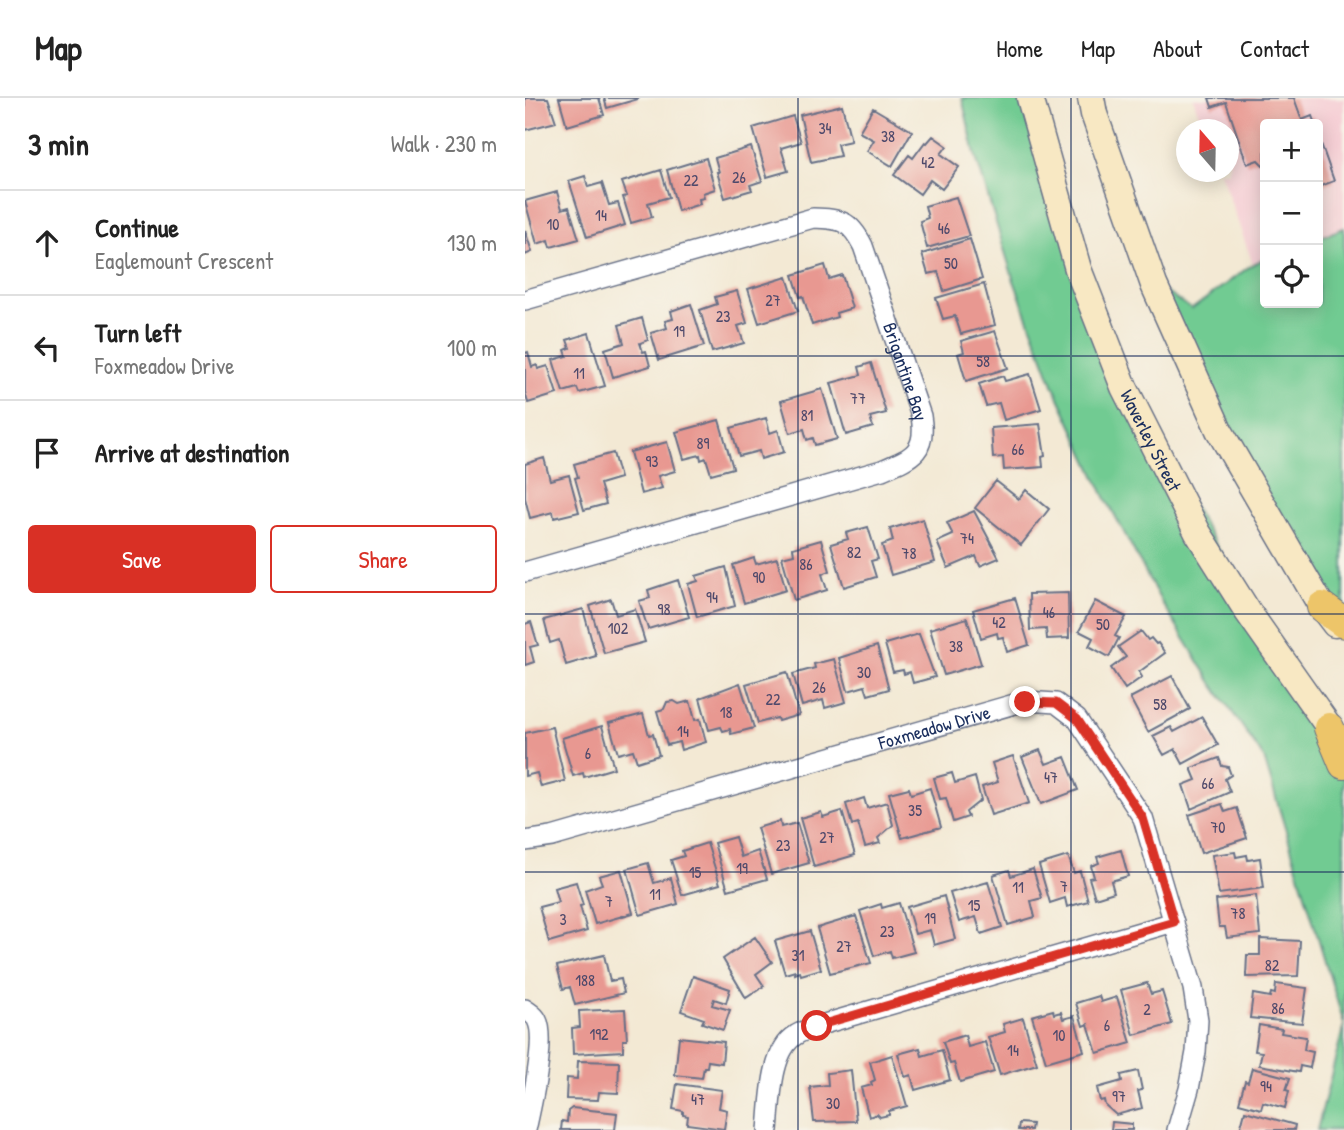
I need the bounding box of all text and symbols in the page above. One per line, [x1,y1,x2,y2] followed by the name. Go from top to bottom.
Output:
[35,26,82,70] text: Map
[996,32,1043,64] text: Home
[1081,32,1115,64] text: Map
[1153,32,1202,64] text: About
[1240,32,1309,64] text: Contact
[818,117,832,139] house number: 34
[1176,119,1239,182] north arrow
[1260,119,1323,308] map controls
[1260,119,1323,182] button: +
[28,124,89,164] text: 3 min
[881,125,895,147] house number: 38
[391,128,497,159] text: Walk · 230 m
[921,151,935,173] house number: 42
[732,166,746,188] house number: 26
[684,169,699,191] house number: 22
[1260,182,1323,245] button: −
[595,204,607,226] house number: 14
[95,210,179,245] text: Continue
[547,213,559,235] house number: 10
[938,217,950,239] house number: 46
[28,224,66,262] icon: ahead
[447,227,497,258] text: 130 m
[95,245,273,276] text: Eaglemount Crescent
[1260,245,1323,308] button: locate
[944,252,958,274] house number: 50
[765,289,781,311] house number: 27
[716,305,730,327] house number: 23
[95,315,181,350] text: Turn left
[877,319,935,424] street label: Brigantine Bay
[673,320,685,342] house number: 19
[28,329,66,367] icon: left
[447,332,497,363] text: 100 m
[95,350,234,381] text: Foxmeadow Drive
[976,350,990,372] house number: 58
[573,362,585,384] house number: 11
[1114,385,1188,496] street label: Waverley Street
[850,387,866,409] house number: 77
[801,404,814,426] house number: 81
[697,432,710,454] house number: 89
[28,434,66,472] icon: arrive
[95,435,290,470] text: Arrive at destination
[1012,438,1024,460] house number: 66
[645,450,659,472] house number: 93
[28,525,256,593] button: Save
[270,525,497,593] button: Share
[960,527,974,549] house number: 74
[847,541,862,563] house number: 82
[902,542,916,564] house number: 78
[799,553,813,575] house number: 86
[752,566,766,588] house number: 90
[706,586,718,608] house number: 94
[658,598,670,620] house number: 98
[1043,601,1055,623] house number: 46
[992,611,1006,633] house number: 42
[1096,613,1110,635] house number: 50
[608,617,629,639] house number: 102
[949,635,963,657] house number: 38
[857,661,871,683] house number: 30
[812,676,826,698] house number: 26
[1009,686,1040,717] route end
[766,688,781,710] house number: 22
[1153,693,1167,715] house number: 58
[874,699,994,756] street label: Foxmeadow Drive
[720,701,732,723] house number: 18
[677,720,689,742] house number: 14
[585,742,591,764] house number: 6
[1044,766,1058,788] house number: 47
[1202,772,1214,794] house number: 66
[908,799,922,821] house number: 35
[1210,816,1226,838] house number: 70
[819,826,835,848] house number: 27
[776,834,790,856] house number: 23
[736,857,748,879] house number: 19
[689,861,702,883] house number: 15
[1060,875,1068,897] house number: 7
[1012,876,1024,898] house number: 11
[649,883,661,905] house number: 11
[605,890,613,912] house number: 7
[968,894,981,916] house number: 15
[1231,902,1245,924] house number: 78
[924,907,936,929] house number: 19
[559,908,567,930] house number: 3
[880,920,894,942] house number: 23
[836,935,852,957] house number: 27
[792,944,805,966] house number: 31
[1265,954,1280,976] house number: 82
[575,969,595,991] house number: 188
[1271,997,1285,1019] house number: 86
[1143,998,1151,1020] house number: 2
[801,1010,832,1041] route start
[1104,1014,1110,1036] house number: 6
[589,1023,609,1045] house number: 192
[1053,1024,1065,1046] house number: 10
[1007,1039,1019,1061] house number: 14
[1260,1075,1272,1097] house number: 94
[1112,1085,1126,1107] house number: 97
[691,1088,705,1110] house number: 47
[826,1092,840,1114] house number: 30

